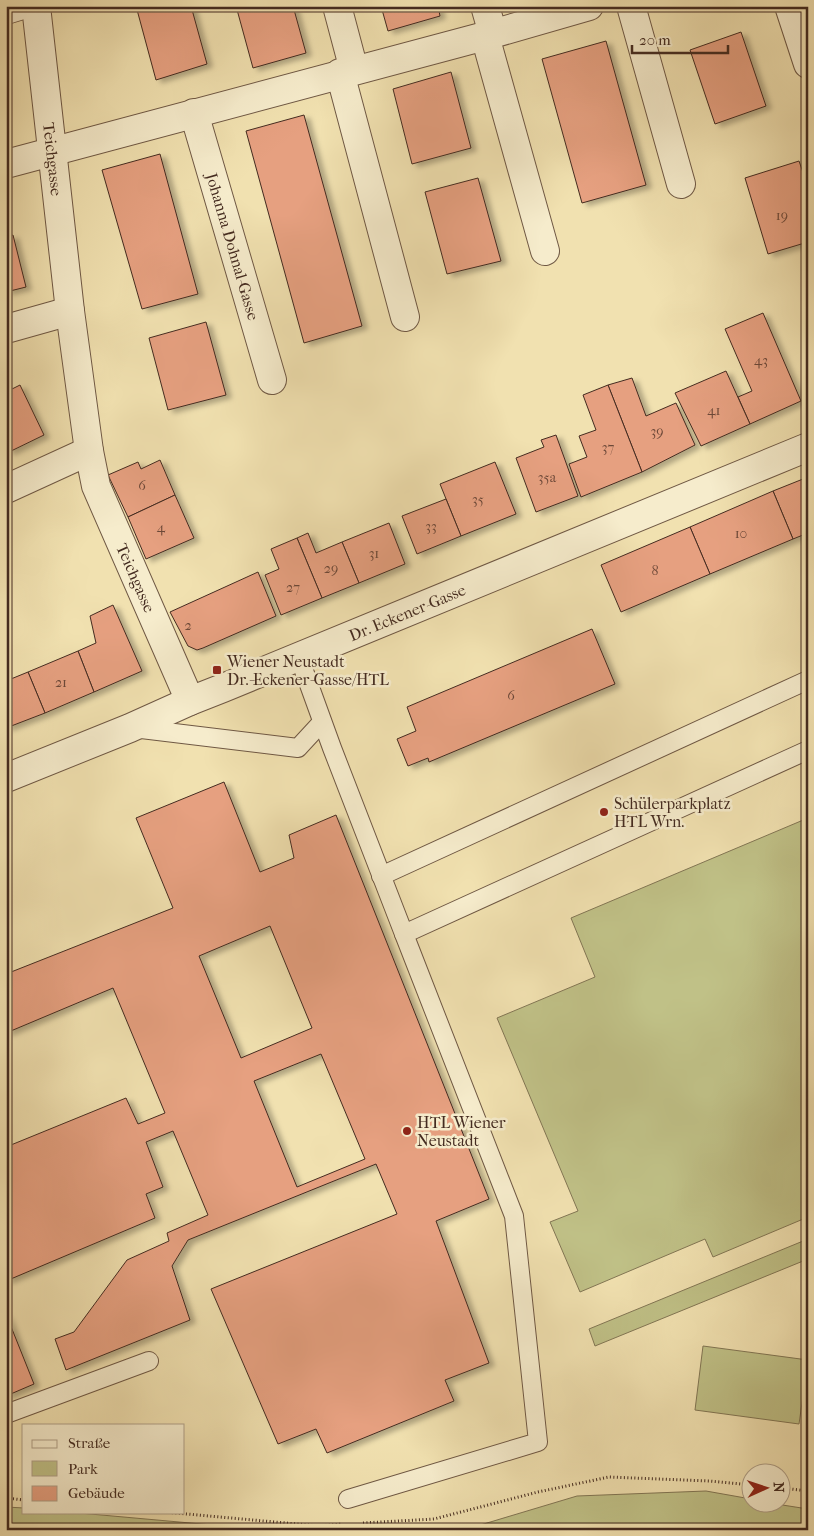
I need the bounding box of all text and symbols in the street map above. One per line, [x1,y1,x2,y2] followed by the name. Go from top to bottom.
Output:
[632,22,728,54] scale bar
[639,31,671,49] text: 20 m
[40,121,67,197] street label: Teichgasse
[202,169,263,322] street label: Johanna Dohnal-Gasse
[776,207,788,224] house number: 19
[754,352,768,369] house number: 43
[707,402,721,419] house number: 41
[650,423,664,440] house number: 39
[602,439,614,456] house number: 37
[538,469,557,486] house number: 35a
[138,477,146,494] house number: 6
[472,491,484,508] house number: 35
[425,518,437,535] house number: 33
[157,519,166,536] house number: 4
[735,525,747,542] house number: 10
[113,540,160,615] street label: Teichgasse
[369,545,379,562] house number: 31
[324,560,338,577] house number: 29
[651,562,659,579] house number: 8
[286,579,300,596] house number: 27
[346,580,468,645] street label: Dr. Eckener-Gasse
[184,617,192,634] house number: 2
[226,652,389,689] place label: Wiener Neustadt Dr.-Eckener-Gasse/HTL
[211,664,223,676] marker: Wiener Neustadt Dr.-Eckener-Gasse/HTL
[55,674,67,691] house number: 21
[507,687,515,704] house number: 6
[614,794,731,831] place label: Schülerparkplatz HTL Wrn.
[598,806,610,818] marker: Schülerparkplatz HTL Wrn.
[417,1113,506,1150] place label: HTL Wiener Neustadt
[401,1125,413,1137] marker: HTL Wiener Neustadt
[22,1424,185,1514] legend
[68,1434,111,1452] text: Straße
[68,1460,98,1478] text: Park
[742,1464,792,1514] north arrow
[770,1482,787,1493] text: N
[68,1484,125,1502] text: Gebäude

